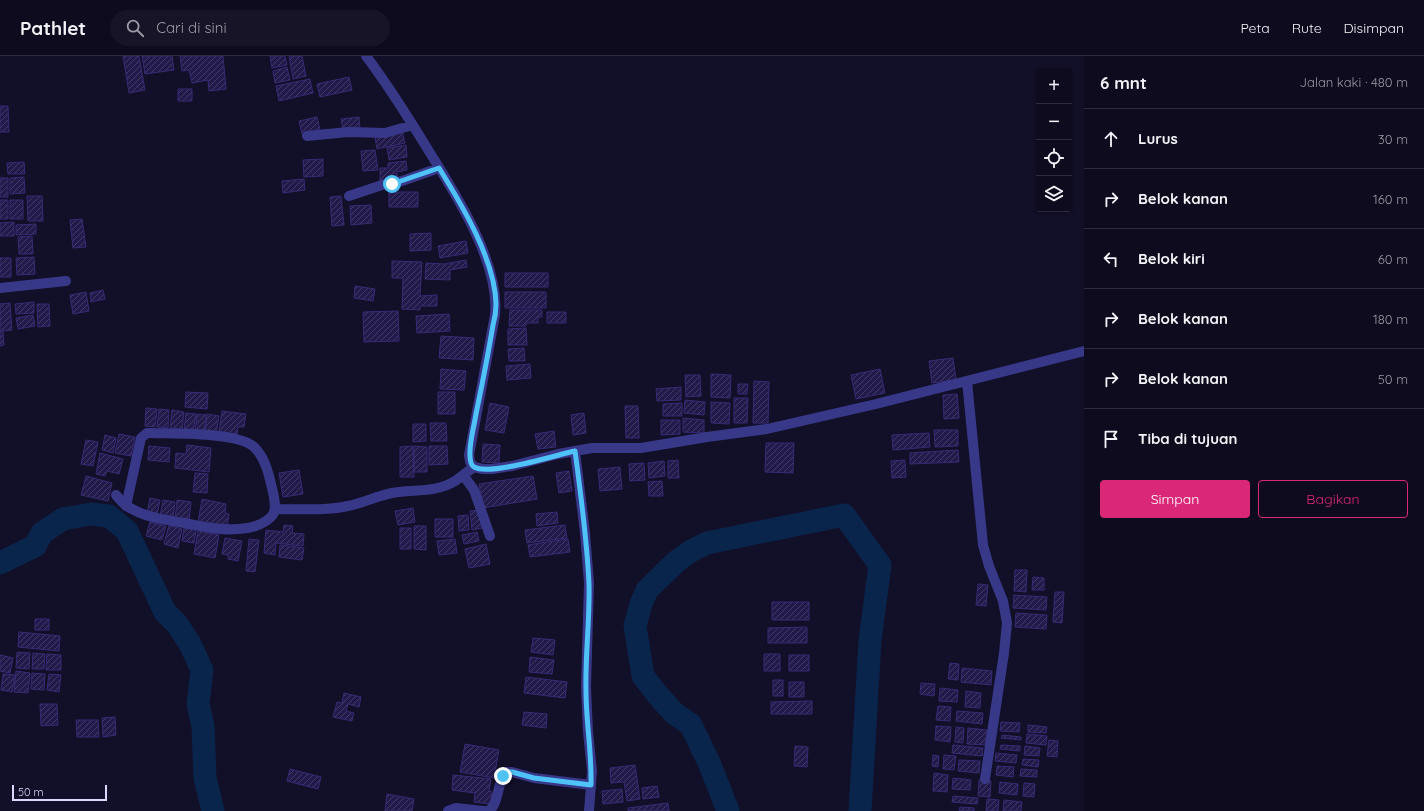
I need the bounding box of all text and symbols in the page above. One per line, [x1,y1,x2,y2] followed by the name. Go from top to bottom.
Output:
[110,10,390,46] search box
[20,16,86,40] text: Pathlet
[124,17,146,39] icon: search
[156,18,227,37] text: Cari di sini
[1240,19,1270,37] text: Peta
[1292,19,1322,37] text: Rute
[1344,19,1404,37] text: Disimpan
[1036,68,1072,212] map controls
[1036,68,1072,104] button: +
[1100,72,1147,93] text: 6 mnt
[1300,74,1408,90] text: Jalan kaki · 480 m
[1036,104,1072,140] button: −
[1100,128,1122,150] icon: ahead
[1138,129,1178,148] text: Lurus
[1378,131,1408,147] text: 30 m
[1036,140,1072,176] button: locate
[383,175,401,193] route start
[1036,176,1072,212] button: layers
[1100,188,1122,210] icon: right
[1138,189,1228,208] text: Belok kanan
[1373,191,1408,207] text: 160 m
[1100,248,1122,270] icon: left
[1138,249,1205,268] text: Belok kiri
[1378,251,1408,267] text: 60 m
[1100,308,1122,330] icon: right
[1138,309,1228,328] text: Belok kanan
[1373,311,1408,327] text: 180 m
[1100,368,1122,390] icon: right
[1138,369,1228,388] text: Belok kanan
[1378,371,1408,387] text: 50 m
[1100,428,1122,450] icon: arrive
[1138,429,1237,448] text: Tiba di tujuan
[1100,480,1250,518] button: Simpan
[1258,480,1408,518] button: Bagikan
[494,767,512,785] route end
[12,783,107,802] scale bar
[18,785,44,799] text: 50 m

